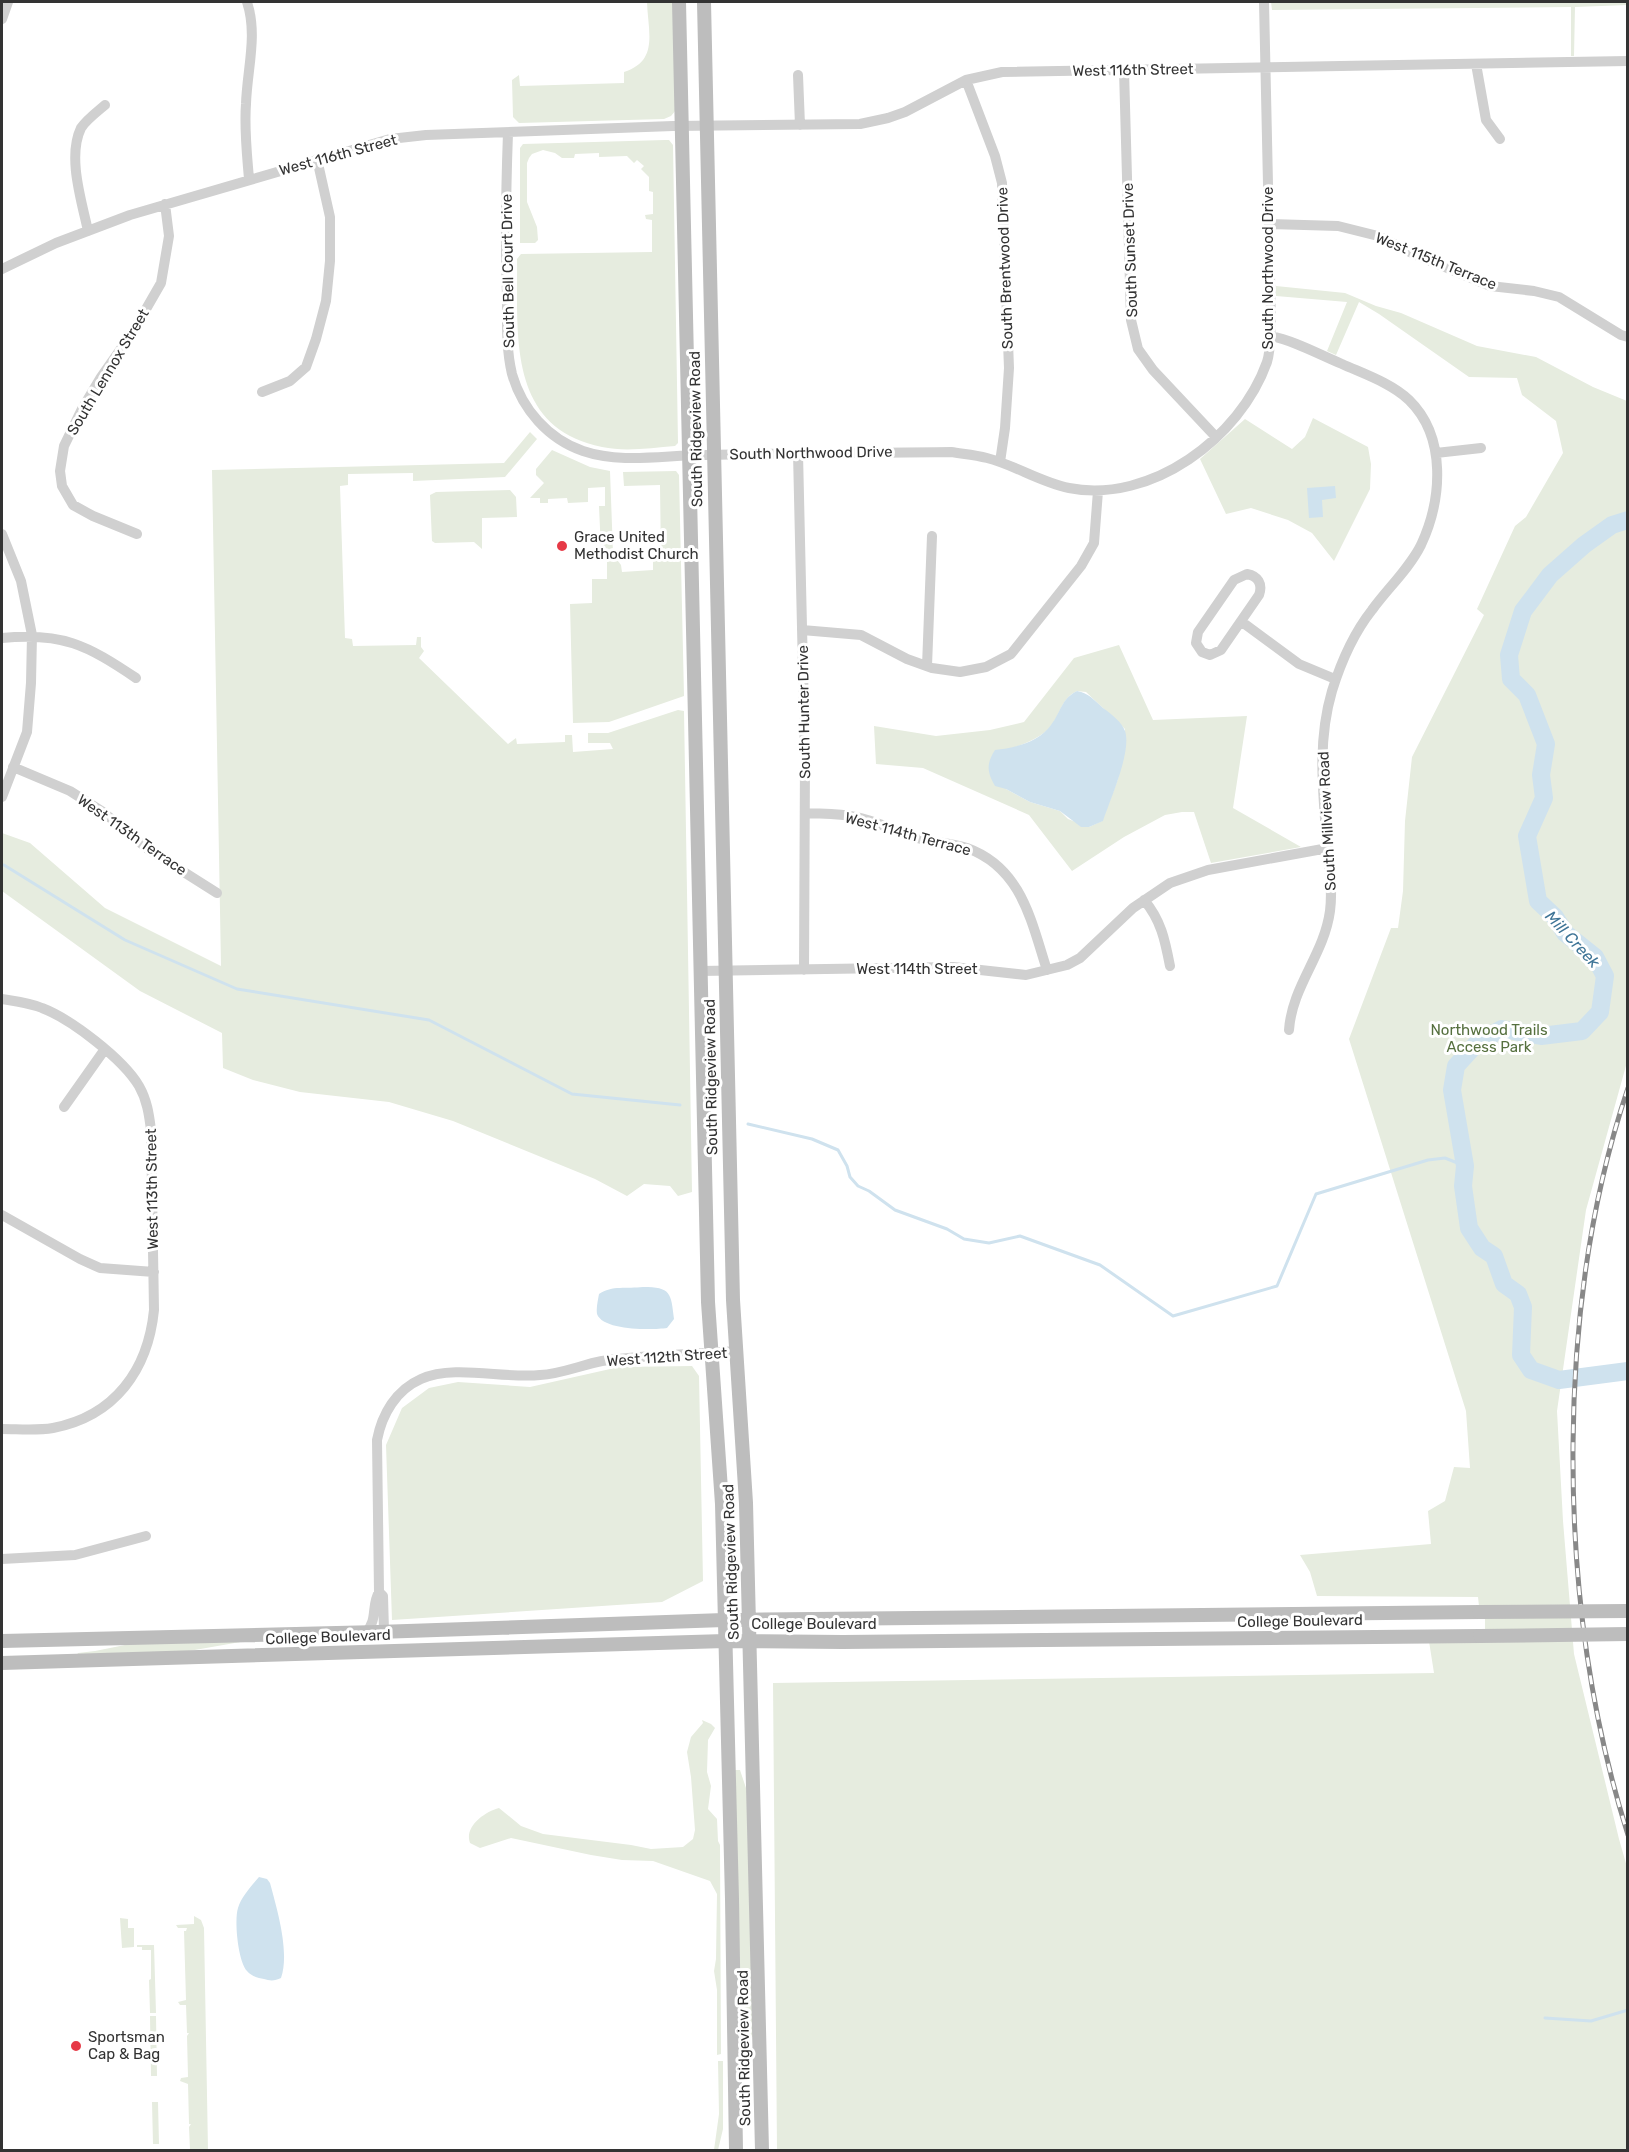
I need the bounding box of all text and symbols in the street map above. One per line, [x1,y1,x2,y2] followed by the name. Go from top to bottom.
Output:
[1072,60,1194,80] street label: West 116th Street
[277,131,399,179] street label: West 116th Street
[1119,182,1141,318] street label: South Sunset Drive
[1259,186,1277,350] street label: South Northwood Drive
[993,187,1017,349] street label: South Brentwood Drive
[498,194,518,348] street label: South Bell Court Drive
[1373,228,1499,294] street label: West 115th Terrace
[63,306,153,438] street label: South Lennox Street
[686,351,706,507] street label: South Ridgeview Road
[729,443,893,463] street label: South Northwood Drive
[574,528,699,563] place label: Grace United Methodist Church
[555,539,569,553] marker: Grace United Methodist Church
[794,645,814,779] street label: South Hunter Drive
[1314,751,1340,891] street label: South Millview Road
[74,791,190,879] street label: West 113th Terrace
[843,809,973,859] street label: West 114th Terrace
[1541,907,1604,972] water label: Mill Creek
[856,960,978,978] street label: West 114th Street
[701,999,721,1155] street label: South Ridgeview Road
[1430,1021,1548,1056] park label: Northwood Trails Access Park
[142,1128,162,1250] street label: West 113th Street
[606,1344,728,1370] street label: West 112th Street
[719,1484,743,1640] street label: South Ridgeview Road
[1237,1611,1363,1631] street label: College Boulevard
[751,1615,877,1633] street label: College Boulevard
[265,1626,391,1648] street label: College Boulevard
[734,1970,754,2126] street label: South Ridgeview Road
[88,2028,165,2063] place label: Sportsman Cap & Bag
[69,2039,83,2053] marker: Sportsman Cap & Bag

